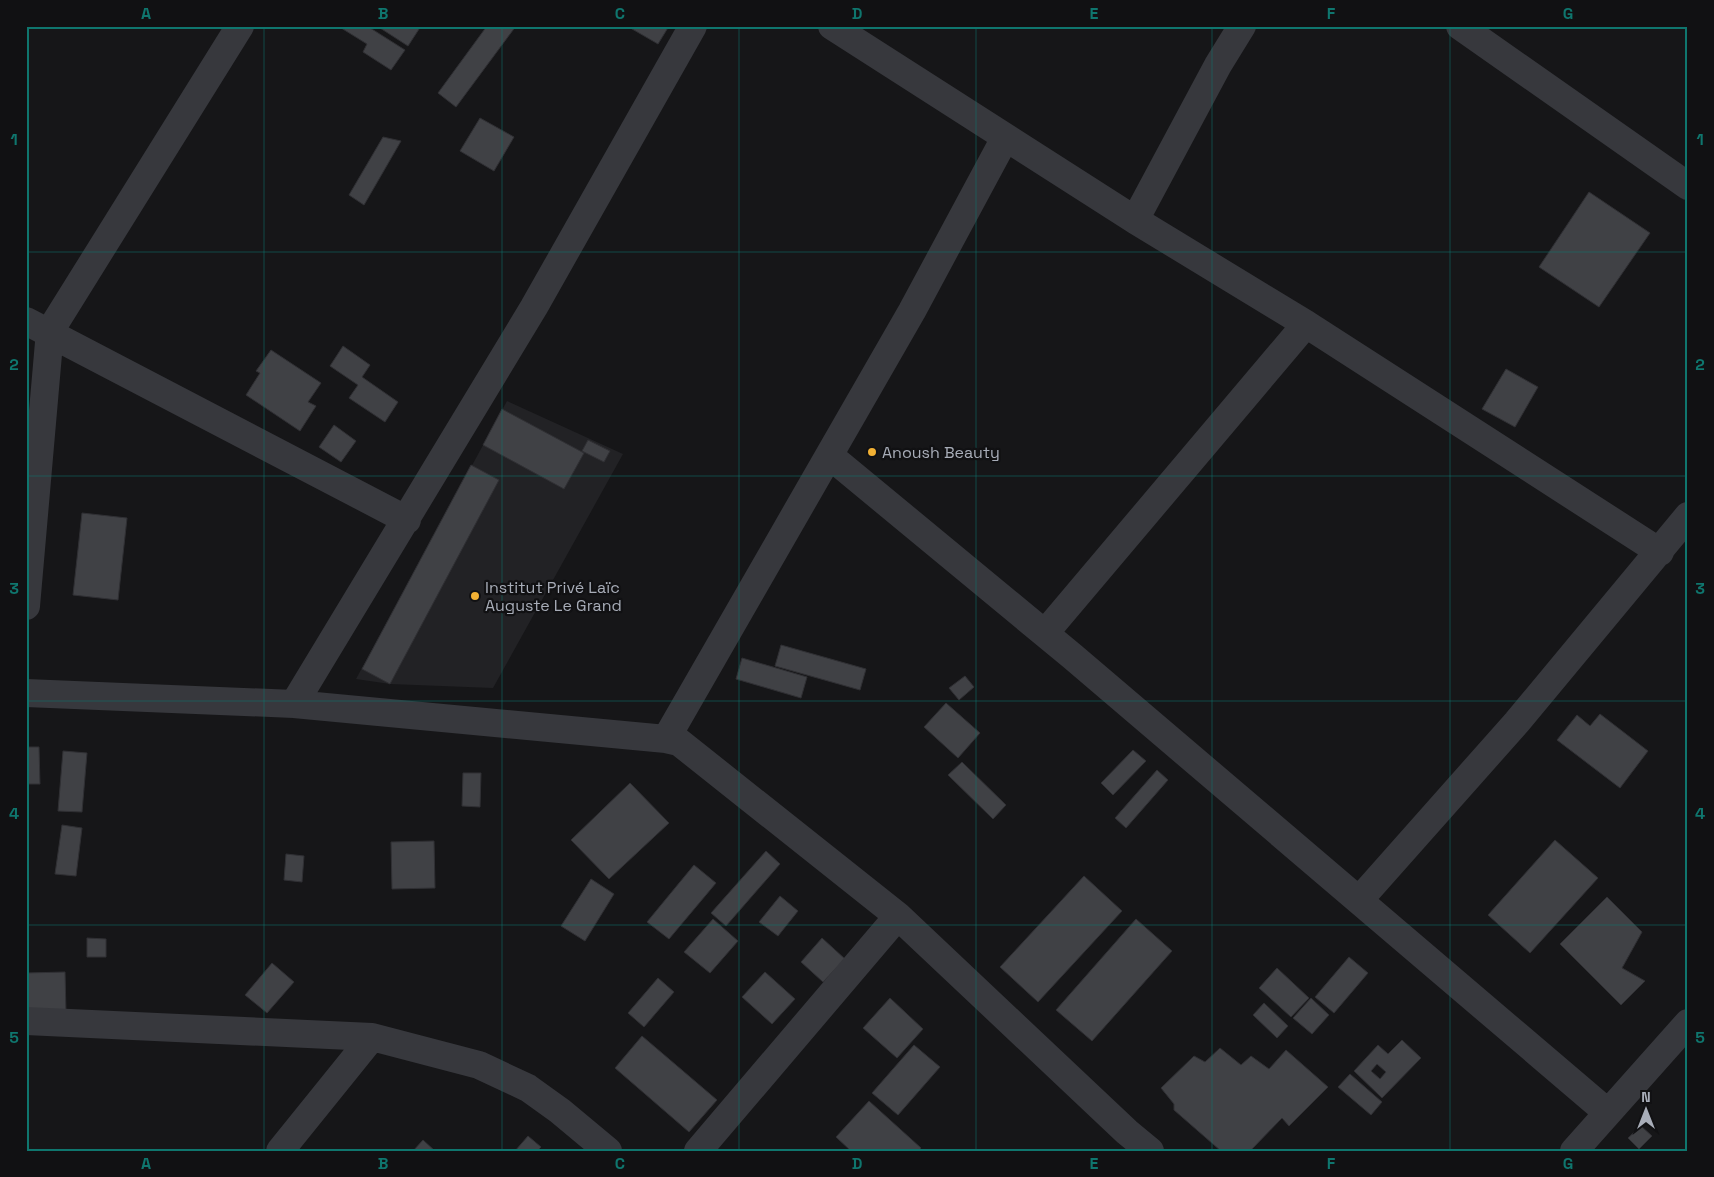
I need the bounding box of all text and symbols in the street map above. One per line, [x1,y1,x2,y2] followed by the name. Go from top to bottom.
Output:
[141,3,151,24] text: A
[378,3,388,24] text: B
[615,3,625,24] text: C
[852,3,862,24] text: D
[1090,3,1099,24] text: E
[1327,3,1336,24] text: F
[1563,3,1573,24] text: G
[10,129,18,150] text: 1
[1696,129,1704,150] text: 1
[9,354,19,375] text: 2
[1695,354,1705,375] text: 2
[882,442,1000,463] place label: Anoush Beauty
[866,446,878,458] marker: Anoush Beauty
[485,577,622,616] place label: Institut Privé Laïc Auguste Le Grand
[9,578,19,599] text: 3
[1695,578,1705,599] text: 3
[469,590,481,602] marker: Institut Privé Laïc Auguste Le Grand
[9,803,19,824] text: 4
[1695,803,1705,824] text: 4
[9,1027,19,1048] text: 5
[1695,1027,1705,1048] text: 5
[1622,1084,1672,1134] north arrow
[1641,1088,1651,1106] text: N
[141,1153,151,1174] text: A
[378,1153,388,1174] text: B
[615,1153,625,1174] text: C
[852,1153,862,1174] text: D
[1090,1153,1099,1174] text: E
[1327,1153,1336,1174] text: F
[1563,1153,1573,1174] text: G

